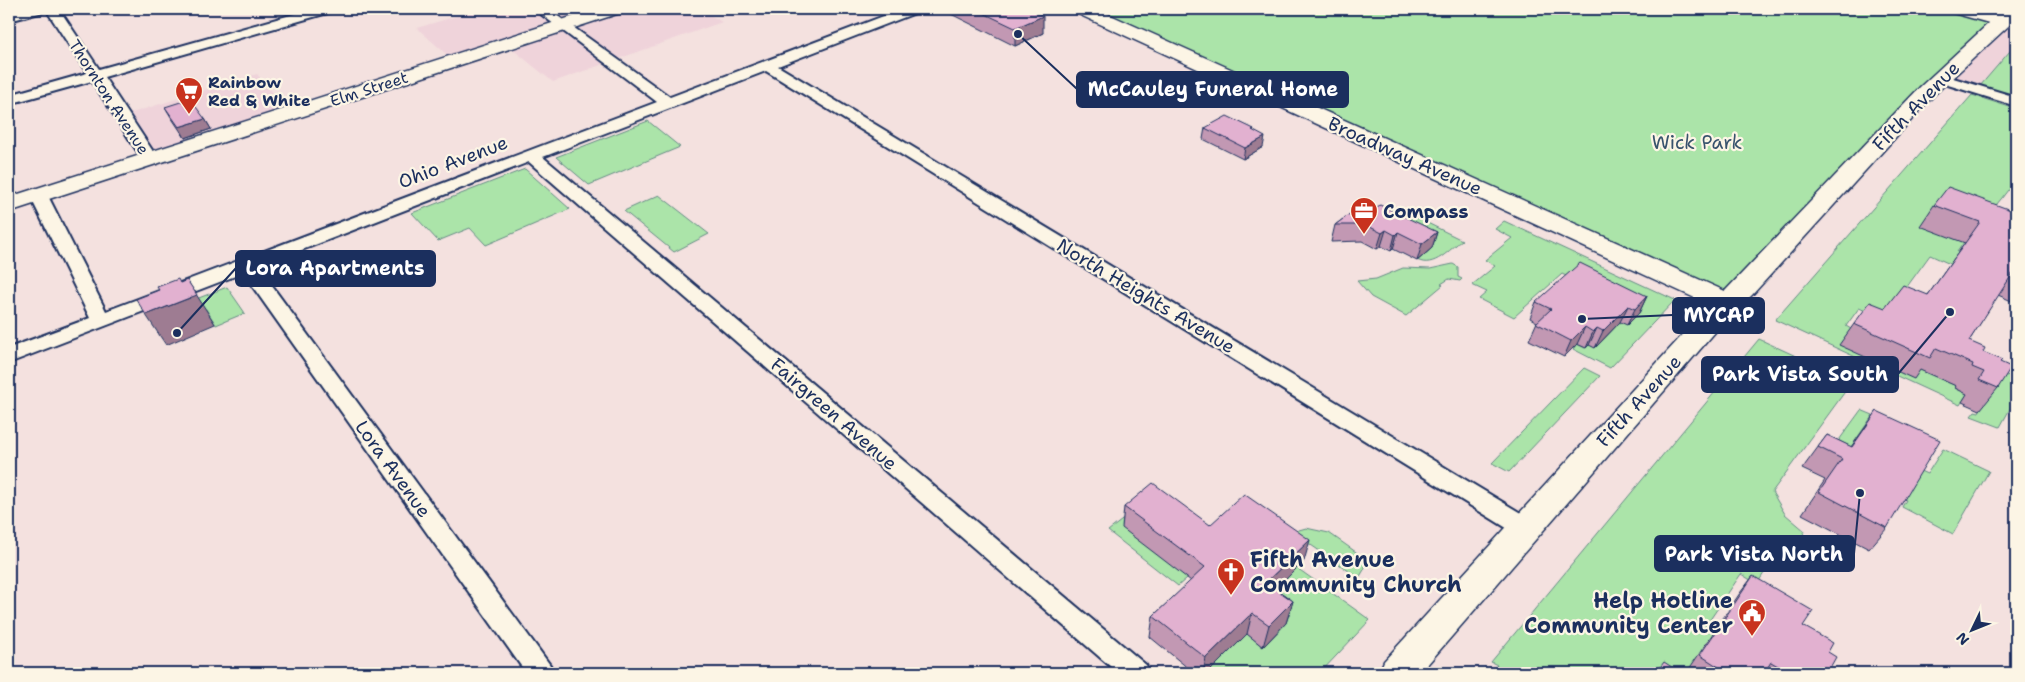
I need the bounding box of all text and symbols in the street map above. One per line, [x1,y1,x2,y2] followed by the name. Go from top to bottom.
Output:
[64,36,154,158] street label: Thornton Avenue
[1867,56,1965,156] street label: Fifth Avenue
[327,67,411,111] street label: Elm Street
[208,72,311,111] place label: Rainbow Red & White
[1077,72,1348,107] callout: McCauley Funeral Home
[174,76,204,115] supermarket icon: Rainbow Red & White
[1088,76,1338,102] text: McCauley Funeral Home
[1324,111,1486,201] street label: Broadway Avenue
[395,130,511,194] street label: Ohio Avenue
[1652,130,1742,155] park label: Wick Park
[1349,196,1379,235] office icon: Compass
[1383,199,1469,224] place label: Compass
[1052,233,1240,359] street label: North Heights Avenue
[236,251,435,286] callout: Lora Apartments
[245,255,425,281] text: Lora Apartments
[1673,298,1764,333] callout: MYCAP
[1683,302,1755,328] text: MYCAP
[1591,350,1687,452] street label: Fifth Avenue
[765,352,903,476] street label: Fairgreen Avenue
[1702,357,1898,392] callout: Park Vista South
[1712,361,1888,387] text: Park Vista South
[349,415,437,523] street label: Lora Avenue
[1655,536,1854,571] callout: Park Vista North
[1665,541,1843,567] text: Park Vista North
[1250,545,1462,599] place label: Fifth Avenue Community Church
[1216,557,1246,596] church icon: Fifth Avenue Community Church
[1524,586,1733,640] place label: Help Hotline Community Center
[1737,598,1767,637] public building icon: Help Hotline Community Center
[1948,604,1998,654] north arrow
[1952,629,1973,649] text: N

